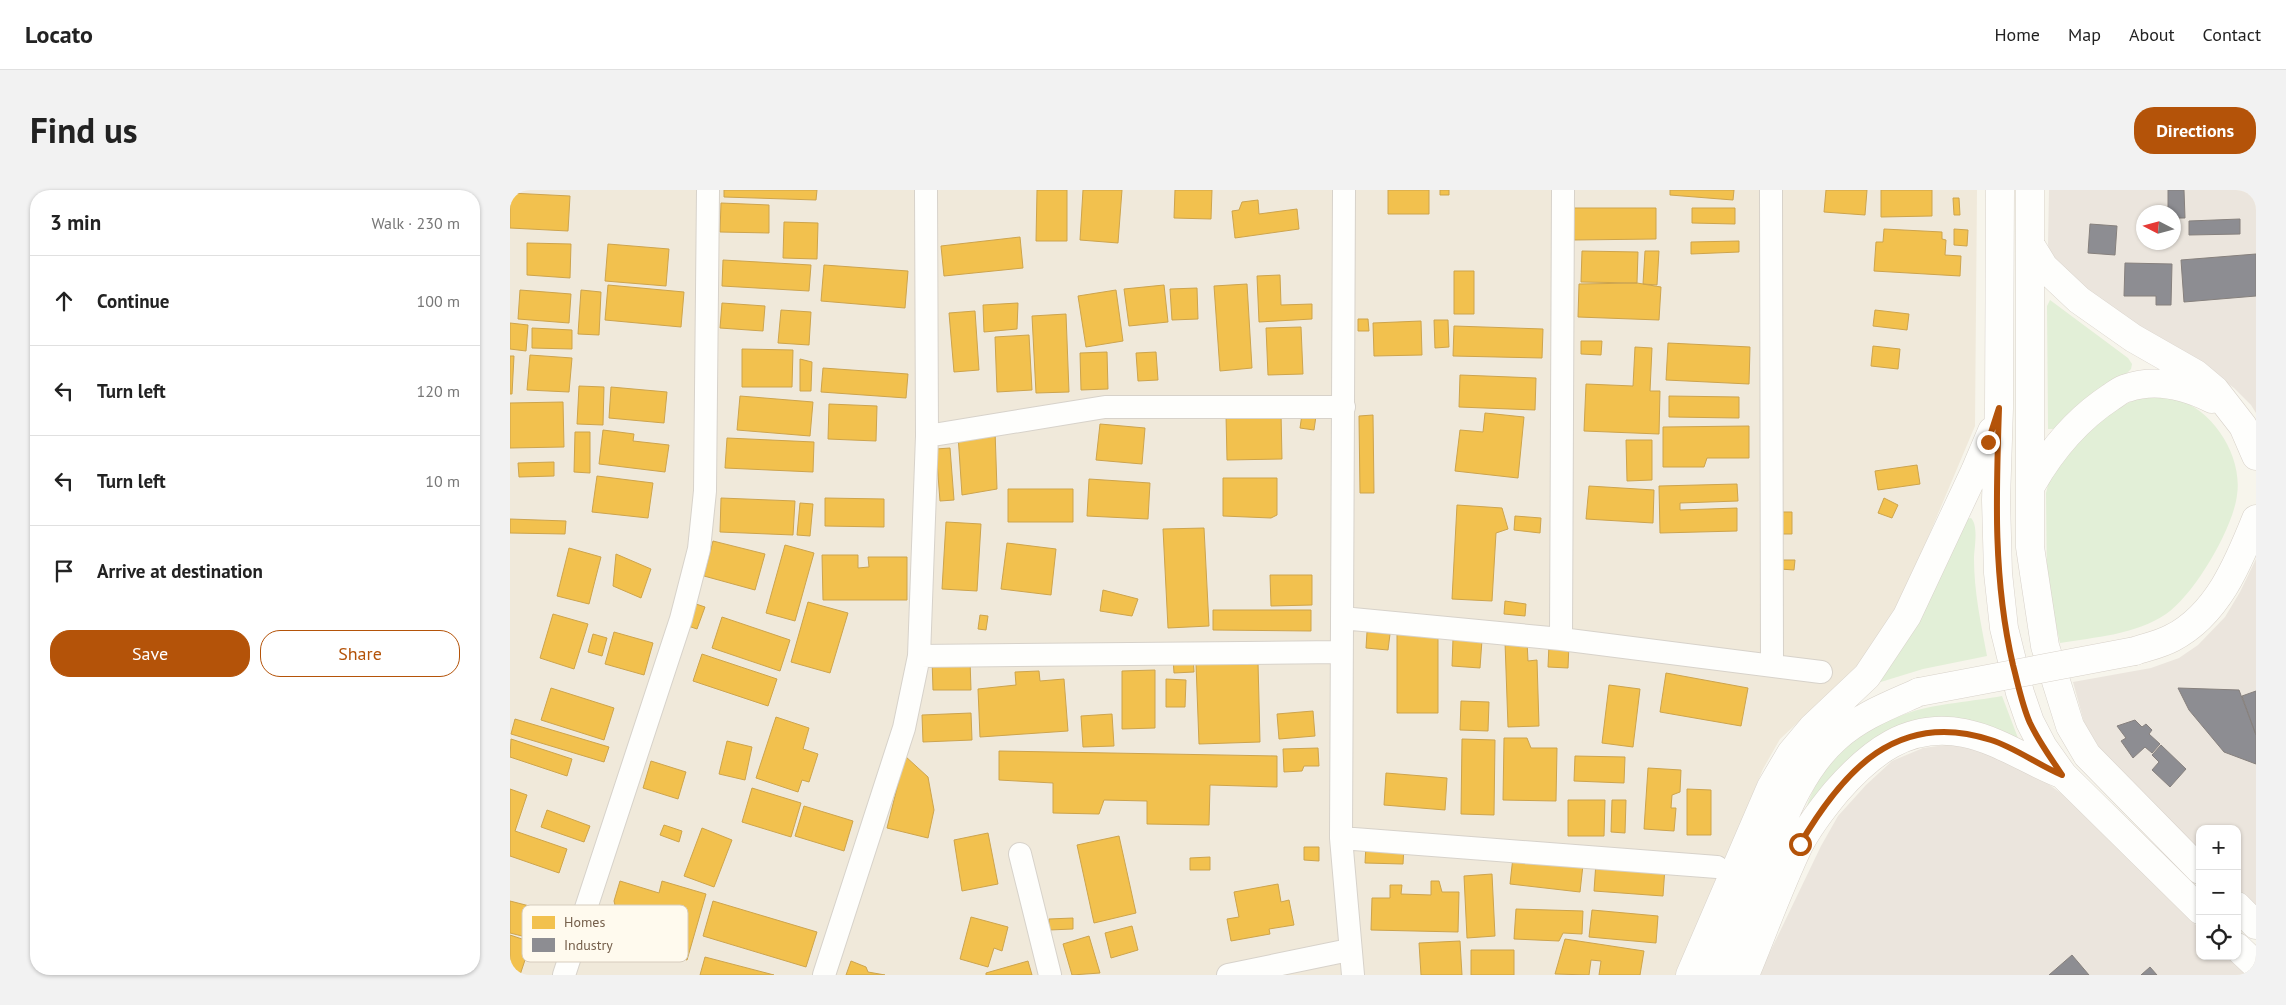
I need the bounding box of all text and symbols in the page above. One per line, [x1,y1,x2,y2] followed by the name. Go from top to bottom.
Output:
[25,19,93,50] text: Locato
[1994,23,2040,46] text: Home
[2068,23,2101,46] text: Map
[2129,23,2175,46] text: About
[2203,23,2261,46] text: Contact
[30,107,138,153] text: Find us
[2134,107,2256,154] button: Directions
[2136,205,2181,250] north arrow
[50,209,101,236] text: 3 min
[371,213,460,233] text: Walk · 230 m
[50,287,78,315] icon: ahead
[97,289,169,313] text: Continue
[417,291,460,311] text: 100 m
[50,377,78,405] icon: left
[97,379,166,403] text: Turn left
[417,381,460,401] text: 120 m
[1977,431,2000,454] route end
[50,467,78,495] icon: left
[97,469,166,493] text: Turn left
[425,471,460,491] text: 10 m
[50,557,78,585] icon: arrive
[97,559,263,583] text: Arrive at destination
[50,630,250,677] button: Save
[260,630,460,677] button: Share
[2196,825,2241,960] map controls
[2196,825,2241,870] button: +
[1789,833,1812,856] route start
[2196,870,2241,915] button: −
[522,905,688,962] legend
[564,913,605,931] text: Homes
[2196,915,2241,960] button: locate
[564,936,613,954] text: Industry

